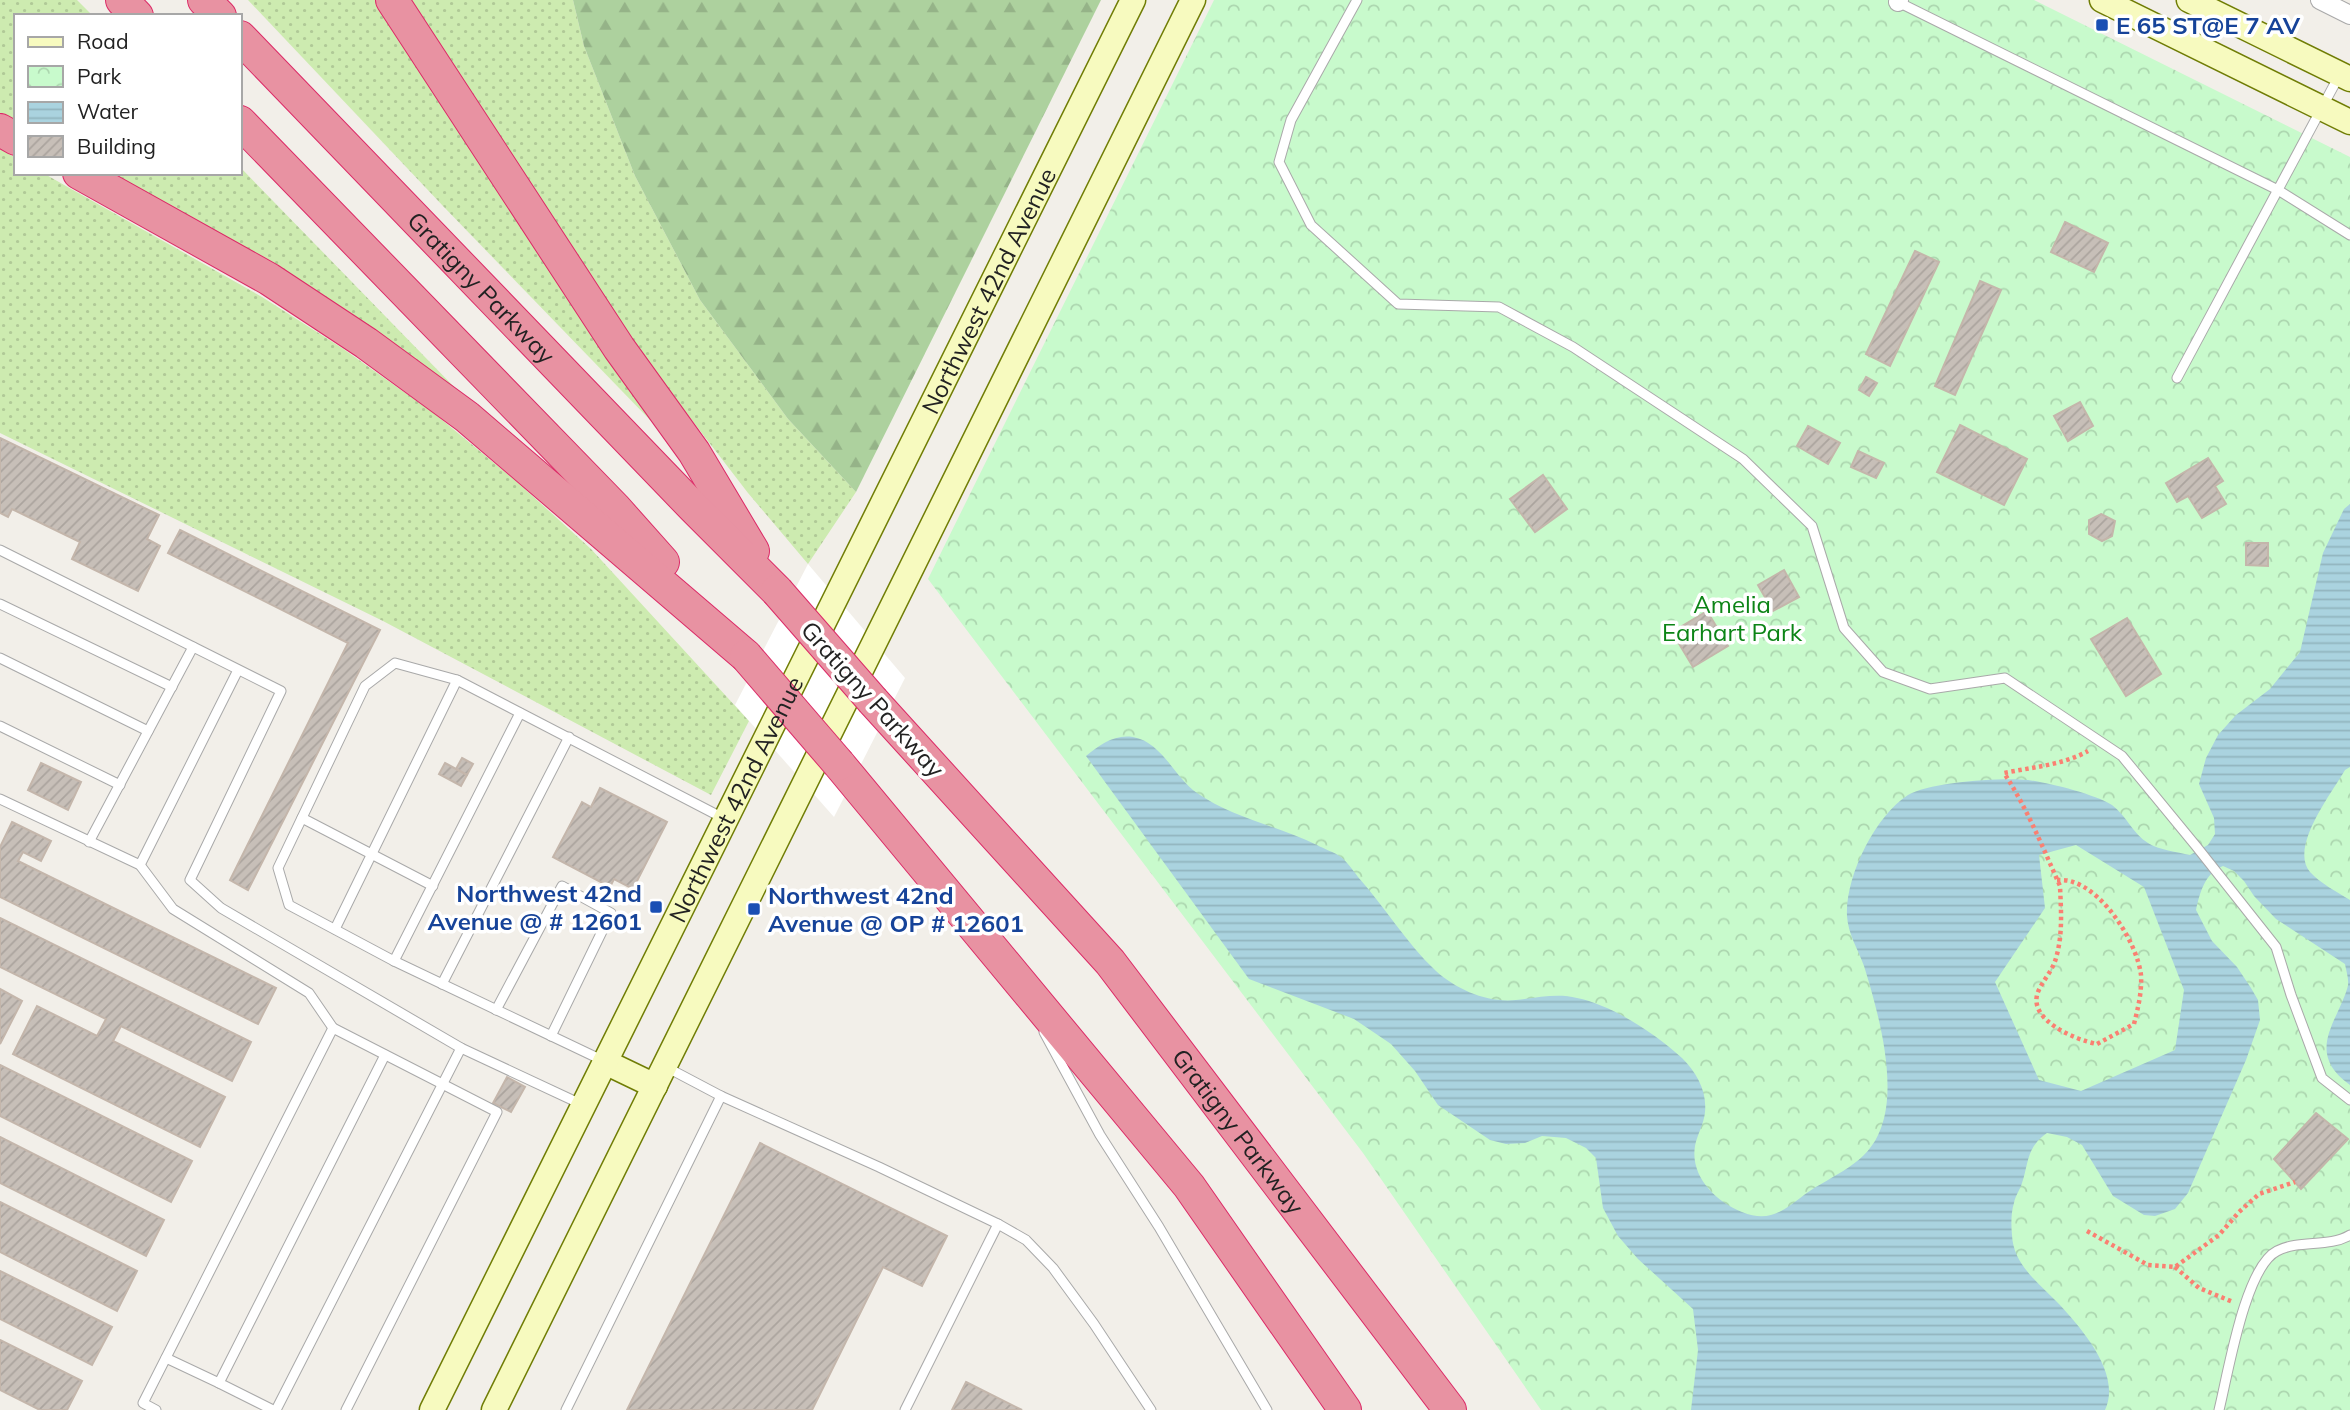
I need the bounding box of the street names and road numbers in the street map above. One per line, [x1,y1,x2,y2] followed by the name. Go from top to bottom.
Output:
[915,163,1062,419] street label: Northwest 42nd Avenue
[401,205,562,370] street label: Gratigny Parkway
[795,615,951,783] street label: Gratigny Parkway
[662,671,809,927] street label: Northwest 42nd Avenue
[1166,1043,1311,1220] street label: Gratigny Parkway

